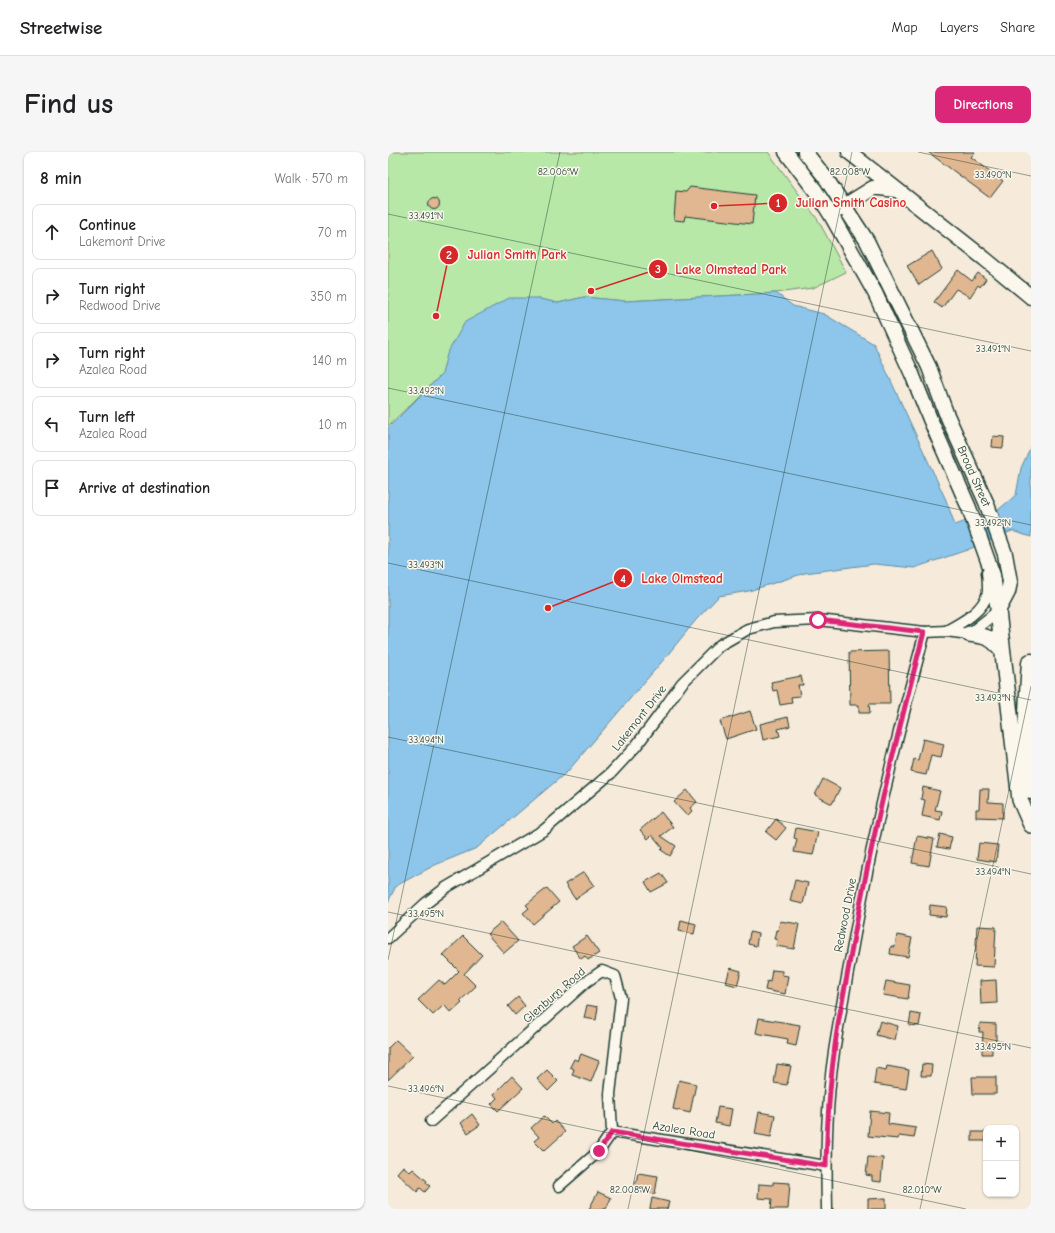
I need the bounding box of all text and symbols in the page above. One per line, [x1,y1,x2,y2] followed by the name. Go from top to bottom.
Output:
[20,17,102,39] text: Streetwise
[891,19,918,36] text: Map
[940,19,978,36] text: Layers
[1000,19,1035,36] text: Share
[935,86,1031,123] button: Directions
[24,88,113,120] text: Find us
[538,166,579,178] text: 82.006°W
[830,166,871,178] text: 82.008°W
[40,169,82,188] text: 8 min
[975,169,1011,181] text: 33.490°N
[275,171,348,186] text: Walk · 570 m
[768,190,914,215] callout: Julian Smith Casino
[796,195,907,210] text: Julian Smith Casino
[776,196,781,210] text: 1
[409,210,443,222] text: 33.491°N
[79,216,136,234] text: Continue
[41,221,63,243] icon: ahead
[318,225,347,240] text: 70 m
[79,234,165,249] text: Lakemont Drive
[439,242,575,267] callout: Julian Smith Park
[467,247,567,262] text: Julian Smith Park
[446,248,452,262] text: 2
[648,257,795,282] callout: Lake Olmstead Park
[655,262,661,276] text: 3
[675,262,787,277] text: Lake Olmstead Park
[79,280,145,298] text: Turn right
[41,285,63,307] icon: right
[310,289,347,304] text: 350 m
[79,298,161,313] text: Redwood Drive
[976,343,1010,355] text: 33.491°N
[79,344,145,362] text: Turn right
[41,349,63,371] icon: right
[313,353,347,368] text: 140 m
[79,362,147,377] text: Azalea Road
[408,385,444,397] text: 33.492°N
[79,408,135,426] text: Turn left
[41,413,63,435] icon: left
[319,417,347,432] text: 10 m
[79,426,147,441] text: Azalea Road
[954,443,994,509] street label: Broad Street
[41,477,63,499] icon: arrive
[79,479,210,497] text: Arrive at destination
[975,517,1011,529] text: 33.492°N
[408,559,444,571] text: 33.493°N
[613,566,731,591] callout: Lake Olmstead
[641,571,723,586] text: Lake Olmstead
[620,572,626,586] text: 4
[809,611,827,629] route start
[609,682,669,754] street label: Lakemont Drive
[975,692,1011,704] text: 33.493°N
[408,734,444,746] text: 33.494°N
[975,866,1011,878] text: 33.494°N
[831,877,859,953] street label: Redwood Drive
[408,908,444,920] text: 33.495°N
[520,964,588,1026] street label: Glenburn Road
[975,1041,1011,1053] text: 33.495°N
[408,1083,444,1095] text: 33.496°N
[652,1118,716,1142] street label: Azalea Road
[983,1125,1019,1197] map controls
[983,1125,1019,1161] button: +
[590,1142,608,1160] route end
[983,1161,1019,1197] button: −
[610,1184,651,1196] text: 82.008°W
[902,1184,942,1196] text: 82.010°W

